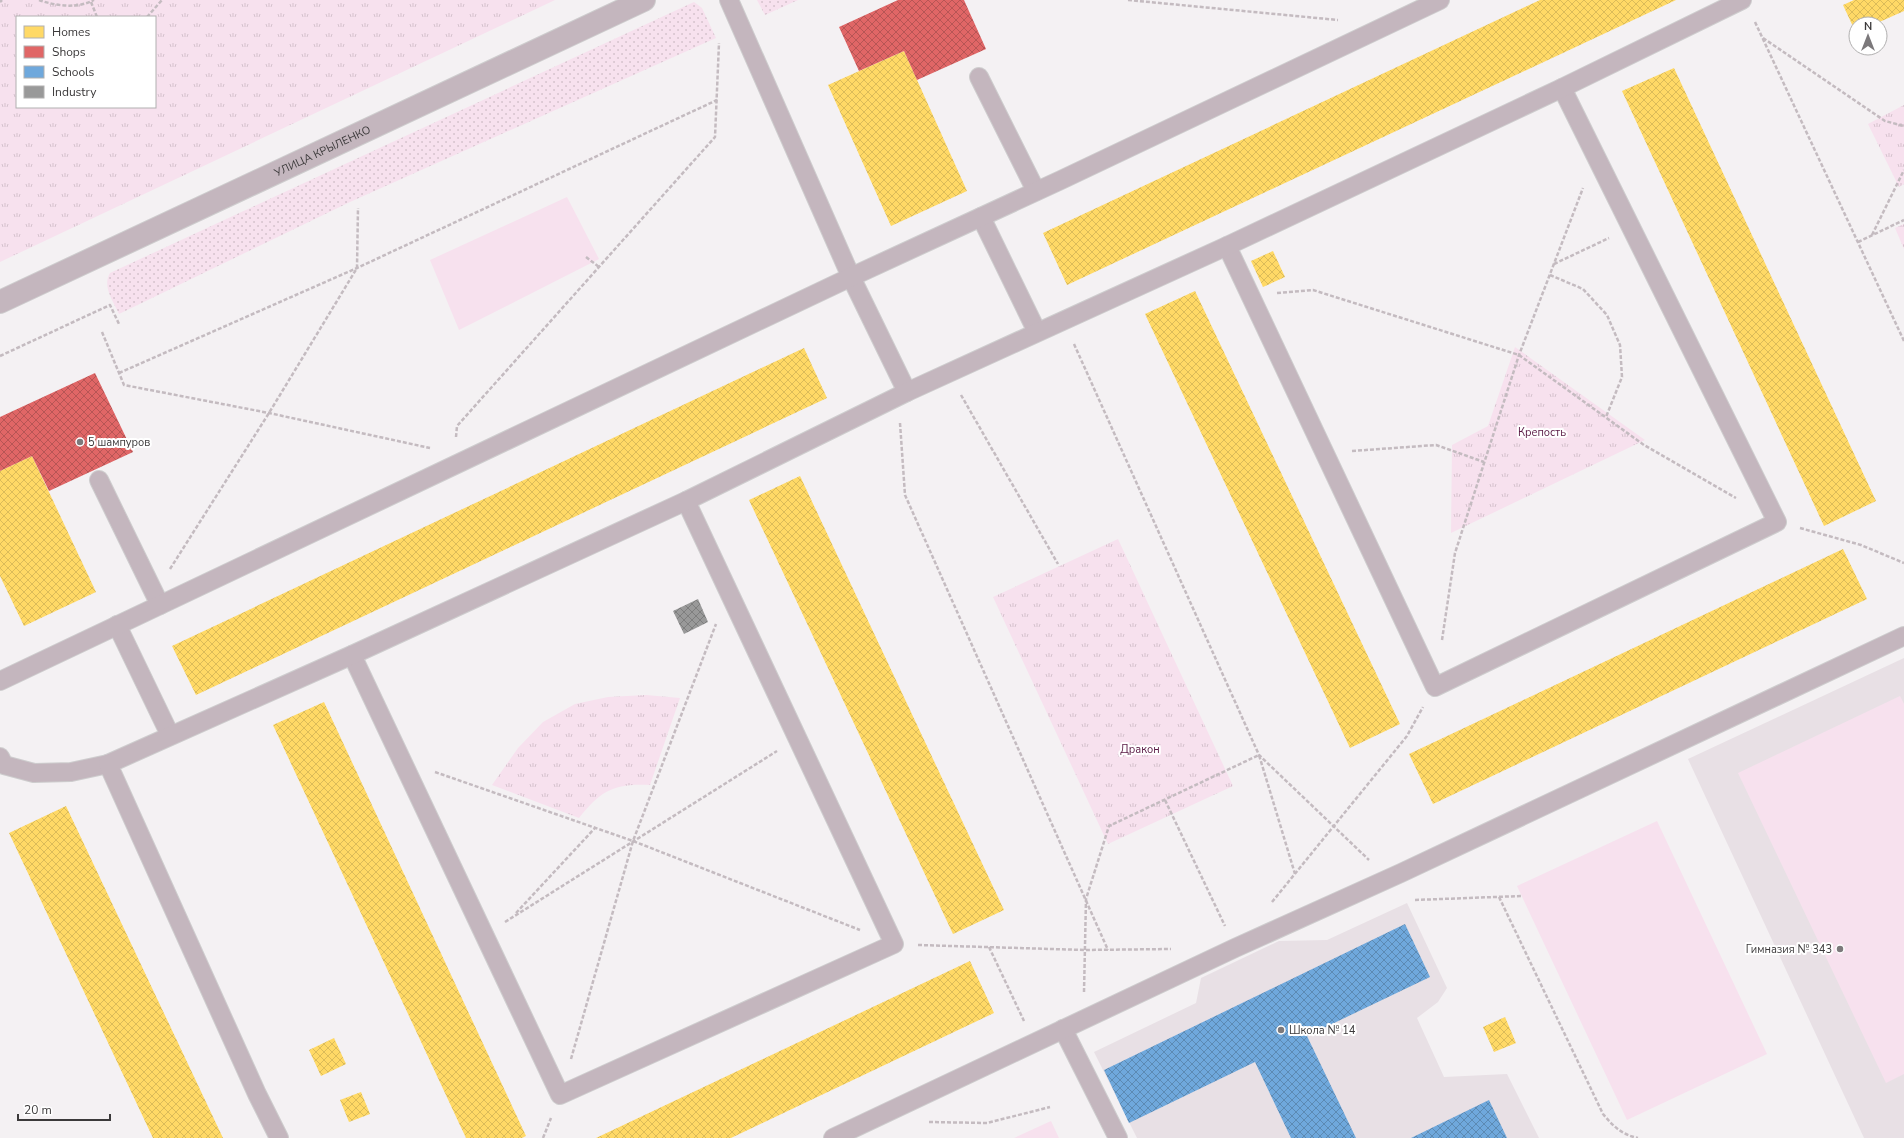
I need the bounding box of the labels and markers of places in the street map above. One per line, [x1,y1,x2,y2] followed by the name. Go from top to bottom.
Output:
[88,435,150,450] place label: 5 шампуров
[75,437,85,447] marker: 5 шампуров
[1746,942,1832,957] place label: Гимназия № 343
[1835,944,1845,954] marker: Гимназия № 343
[1289,1023,1356,1038] place label: Школа № 14
[1276,1025,1286,1035] marker: Школа № 14

